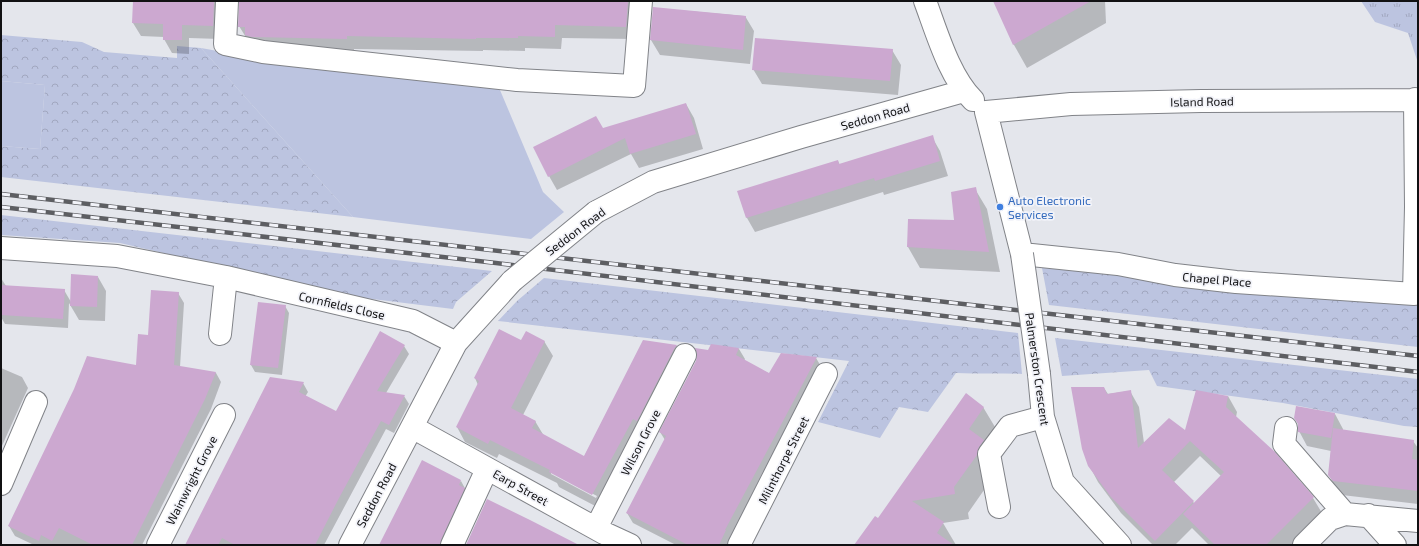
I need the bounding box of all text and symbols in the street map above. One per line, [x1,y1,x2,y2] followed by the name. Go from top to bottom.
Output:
[1170,93,1234,109] street label: Island Road
[839,99,911,133] street label: Seddon Road
[1008,193,1091,221] place label: Auto Electronic Services
[995,202,1005,212] marker: Auto Electronic Services
[542,204,608,258] street label: Seddon Road
[1182,269,1252,289] street label: Chapel Place
[297,288,387,322] street label: Cornfields Close
[1023,312,1053,427] street label: Palmerston Crescent
[617,407,663,477] street label: Wilson Grove
[755,413,811,506] street label: Milnthorpe Street
[163,433,219,527] street label: Wainwright Grove
[353,460,399,530] street label: Seddon Road
[491,466,551,508] street label: Earp Street

